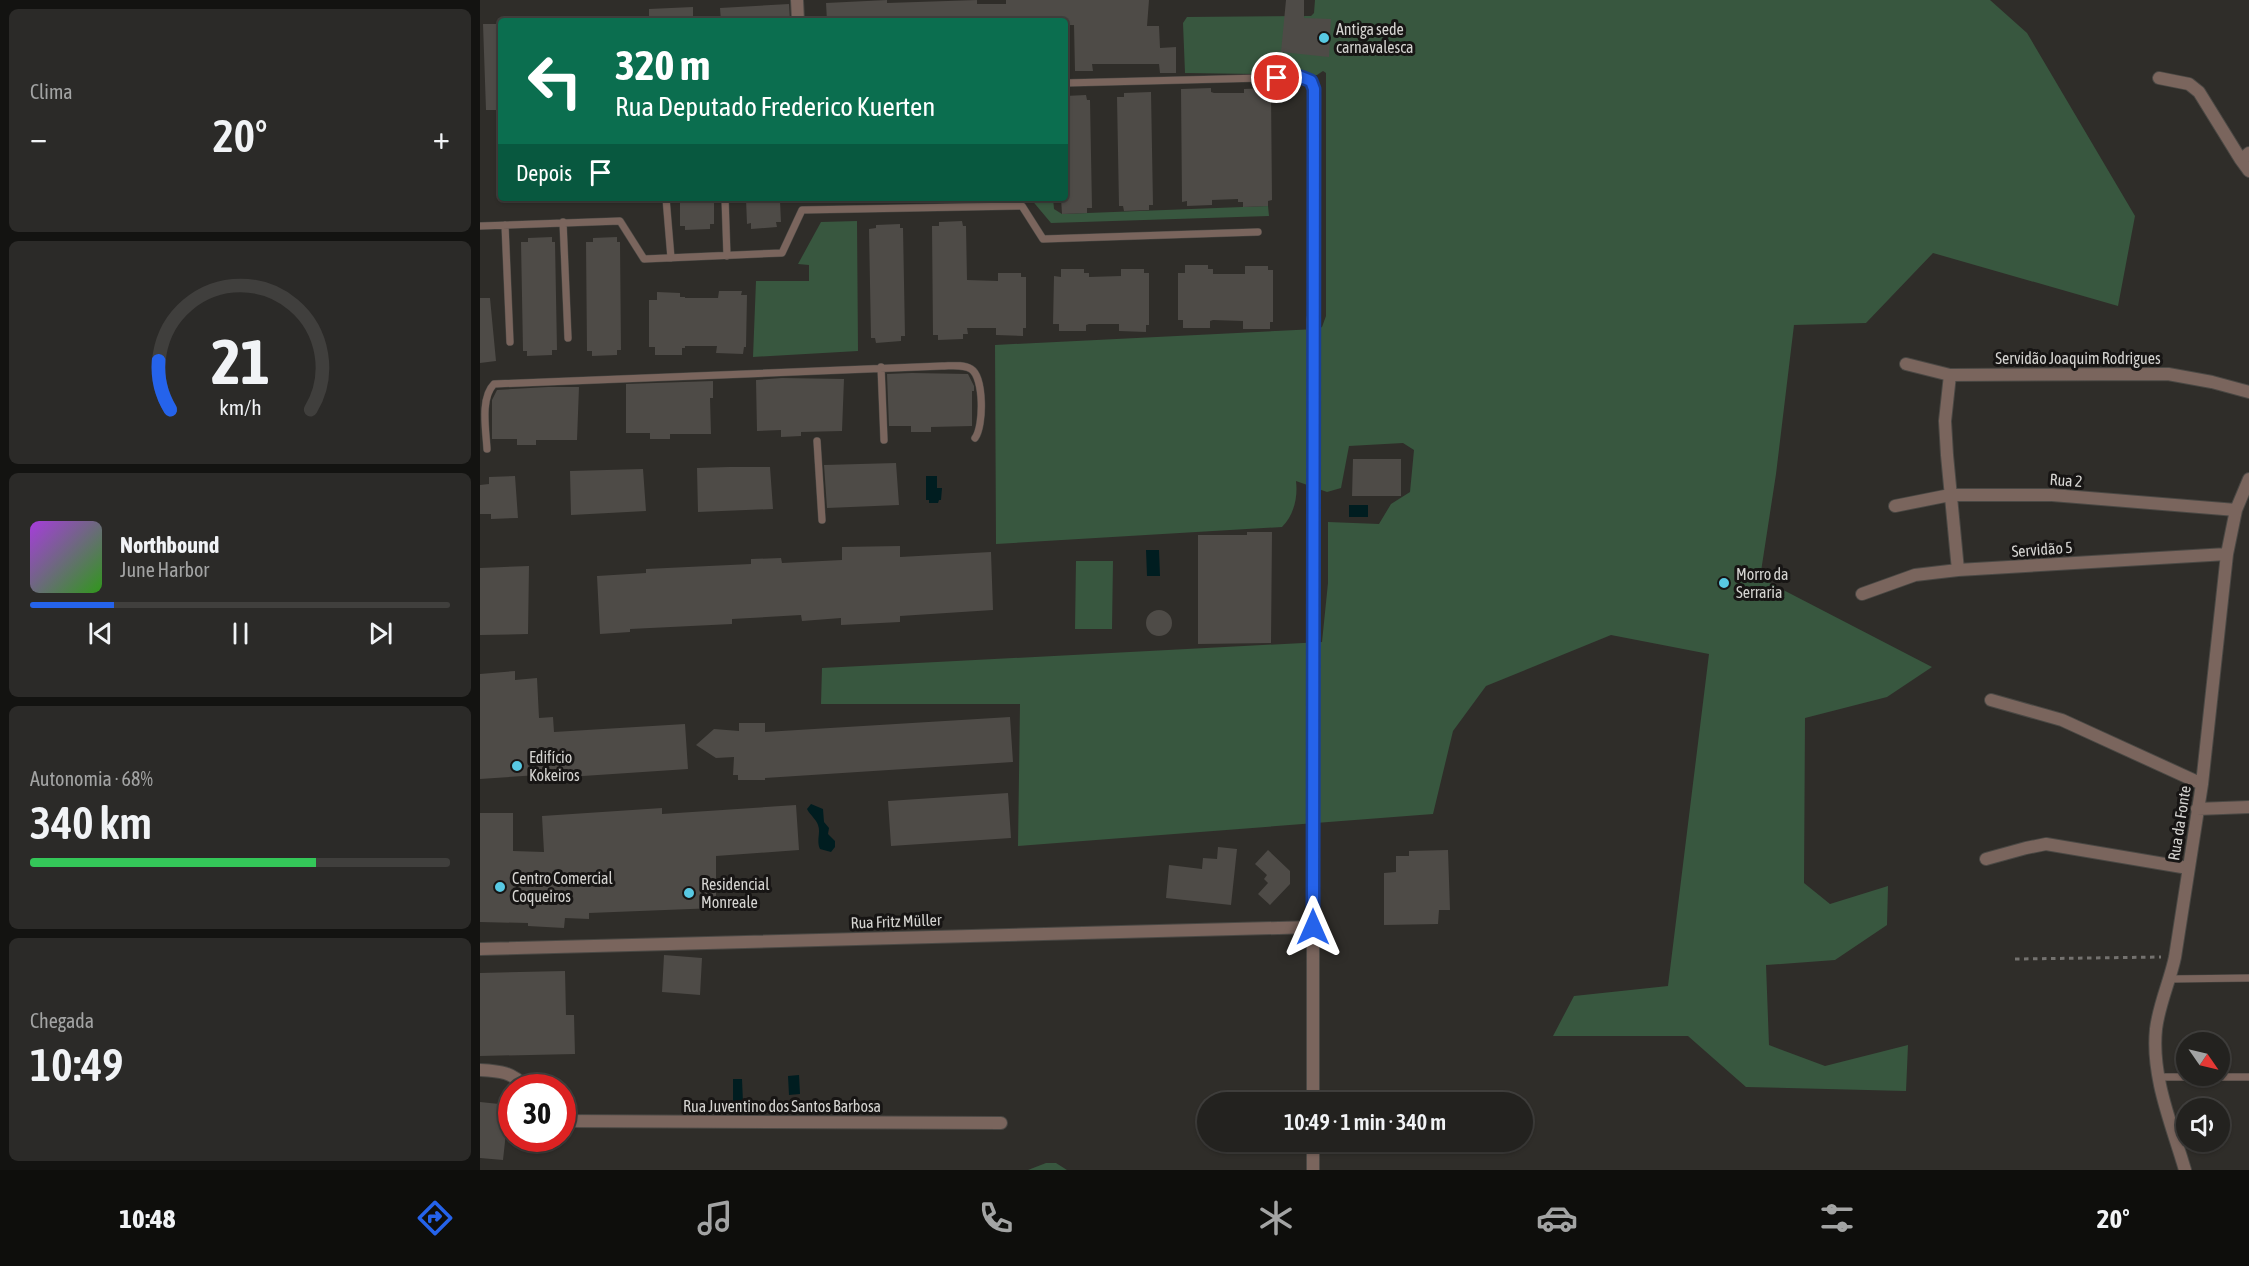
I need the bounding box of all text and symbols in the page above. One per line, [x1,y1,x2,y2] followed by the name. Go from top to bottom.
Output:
[1336,20,1414,56] place label: Antiga sede carnavalesca
[1317,31,1331,45] marker: Antiga sede carnavalesca
[615,41,710,89] text: 320 m
[516,42,594,120] icon: left
[1251,52,1302,103] pin
[1260,61,1293,94] icon: arrive
[30,80,73,103] text: Clima
[615,91,935,122] text: Rua Deputado Frederico Kuerten
[213,110,267,162] text: 20°
[30,118,47,156] text: −
[433,118,450,156] text: +
[584,156,617,189] icon: arrive
[516,160,572,186] text: Depois
[211,326,269,397] text: 21
[1995,349,2161,368] street label: Servidão Joaquim Rodrigues
[219,395,261,420] text: km/h
[2049,470,2083,490] street label: Rua 2
[120,532,219,558] text: Northbound
[2011,538,2073,560] street label: Servidão 5
[120,558,209,581] text: June Harbor
[1736,565,1788,601] place label: Morro da Serraria
[1717,576,1731,590] marker: Morro da Serraria
[84,617,117,650] icon: previous
[224,617,257,650] icon: pause
[364,617,397,650] icon: next
[529,748,580,784] place label: Edifício Kokeiros
[510,759,524,773] marker: Edifício Kokeiros
[30,767,153,790] text: Autonomia · 68%
[2164,784,2194,862] street label: Rua da Fonte
[30,797,152,849] text: 340 km
[512,869,614,906] place label: Centro Comercial Coqueiros
[701,875,770,911] place label: Residencial Monreale
[493,880,507,894] marker: Centro Comercial Coqueiros
[682,886,696,900] marker: Residencial Monreale
[1281,895,1345,959] position arrow
[850,910,942,932] street label: Rua Fritz Müller
[30,1009,94,1032] text: Chegada
[2176,1032,2230,1086] north arrow
[2176,1032,2230,1152] map controls
[30,1039,124,1091] text: 10:49
[498,1074,576,1152] speed limit sign: 30
[683,1097,881,1115] street label: Rua Juventino dos Santos Barbosa
[2176,1098,2230,1152] button: sound
[1284,1109,1446,1135] text: 10:49 · 1 min · 340 m
[414,1197,456,1239] icon: directions
[694,1197,736,1239] icon: music
[975,1197,1017,1239] icon: phone
[1255,1197,1297,1239] icon: climate
[1536,1197,1578,1239] icon: car
[1816,1197,1858,1239] icon: filters
[119,1203,175,1234] text: 10:48
[2097,1203,2130,1234] text: 20°

